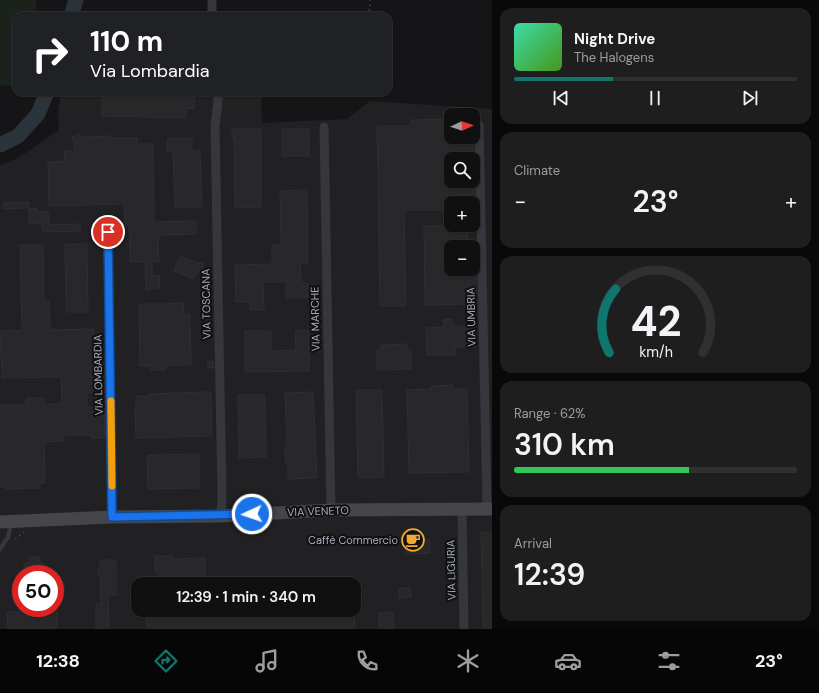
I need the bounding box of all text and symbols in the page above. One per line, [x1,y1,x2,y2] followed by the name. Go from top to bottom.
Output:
[90,23,163,60] text: 110 m
[24,28,76,80] icon: right
[574,29,655,49] text: Night Drive
[574,49,654,66] text: The Halogens
[90,59,210,83] text: Via Lombardia
[550,87,572,109] icon: previous
[644,87,666,109] icon: pause
[739,87,761,109] icon: next
[444,108,480,144] north arrow
[444,108,480,276] map controls
[444,152,480,188] button: search
[514,162,560,179] text: Climate
[633,182,679,221] text: 23°
[514,187,526,216] text: −
[785,187,797,216] text: +
[444,196,480,232] button: +
[91,215,125,249] pin
[97,221,119,243] icon: arrive
[444,240,480,276] button: −
[198,269,214,339] street label: VIA TOSCANA
[307,286,323,352] street label: VIA MARCHE
[463,287,479,347] street label: VIA UMBRIA
[630,294,681,348] text: 42
[90,334,106,416] street label: VIA LOMBARDIA
[639,342,672,360] text: km/h
[514,405,585,422] text: Range · 62%
[514,425,615,464] text: 310 km
[231,493,273,535] position arrow
[287,503,349,519] street label: VIA VENETO
[400,527,426,553] cafe icon: Caffè Commercio
[308,533,398,547] place label: Caffè Commercio
[514,535,552,552] text: Arrival
[443,540,459,600] street label: VIA LIGURIA
[514,555,585,594] text: 12:39
[12,565,64,617] speed limit sign: 50
[176,587,316,607] text: 12:39 · 1 min · 340 m
[152,647,180,675] icon: directions
[253,647,281,675] icon: music
[353,647,381,675] icon: phone
[454,647,482,675] icon: climate
[554,647,582,675] icon: car
[655,647,683,675] icon: filters
[36,649,80,673] text: 12:38
[755,649,783,673] text: 23°

